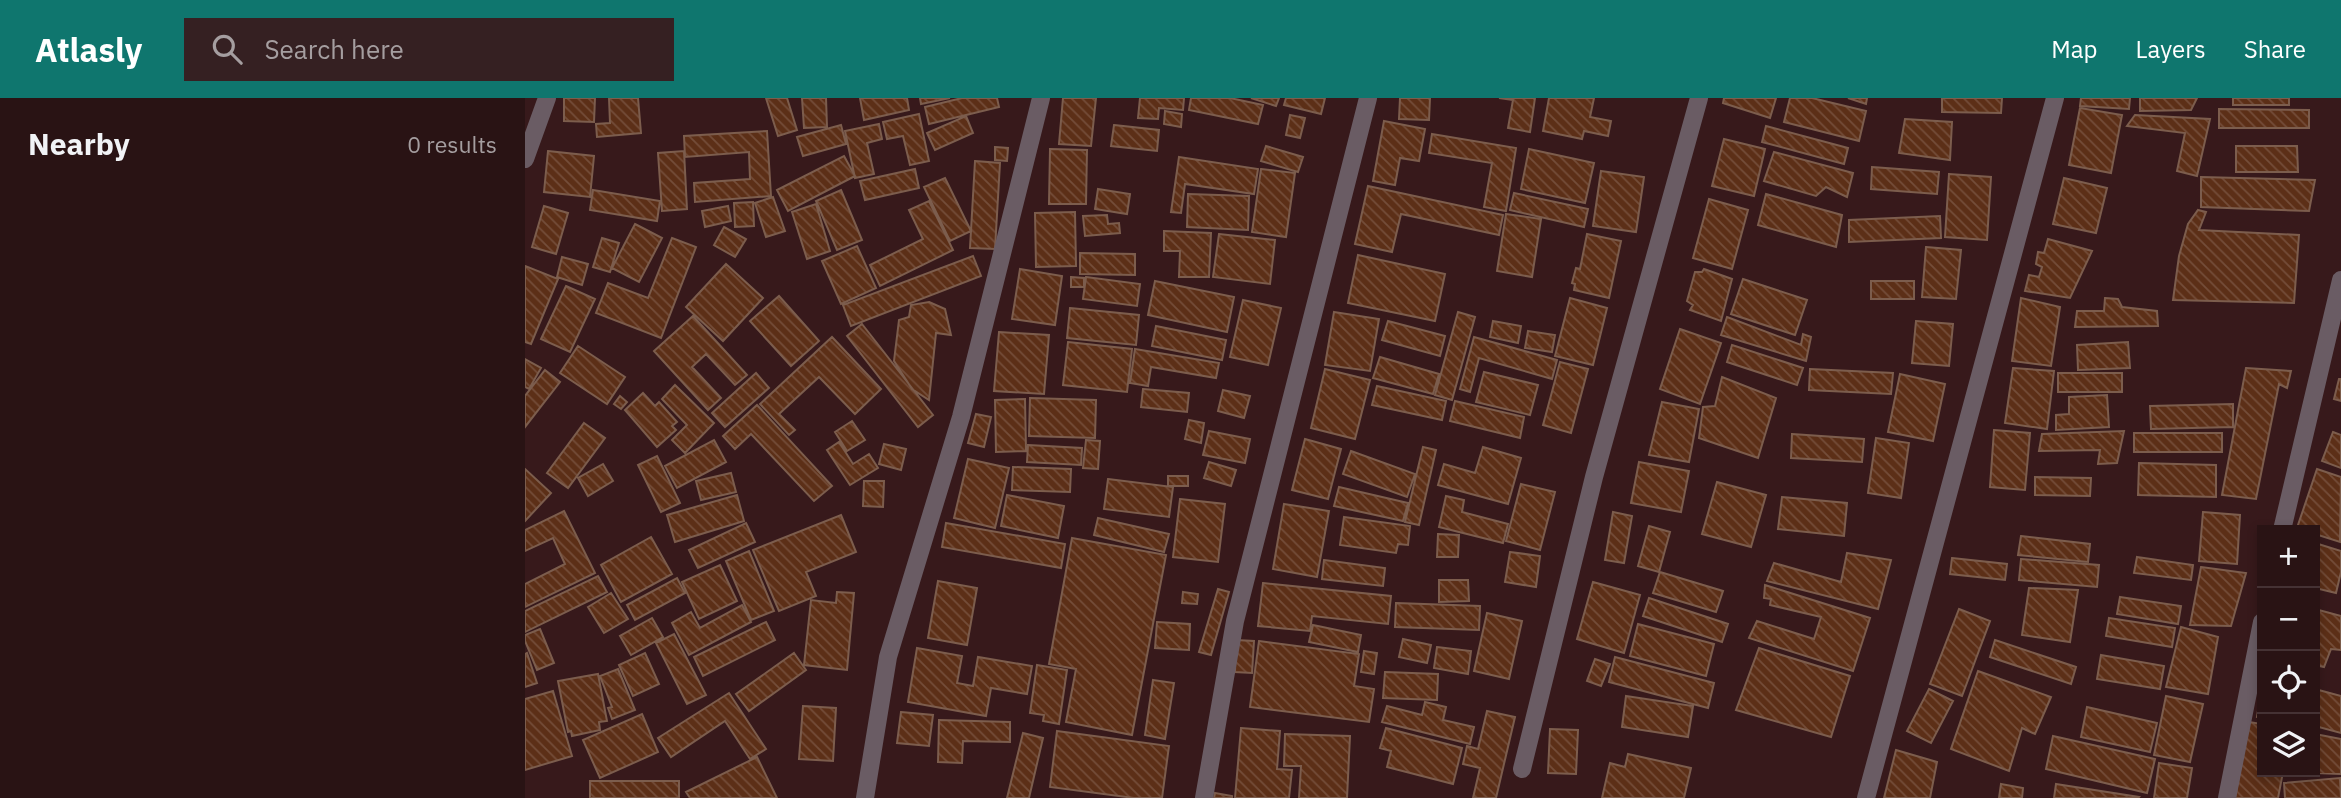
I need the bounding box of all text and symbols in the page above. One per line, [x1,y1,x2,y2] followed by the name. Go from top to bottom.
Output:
[184,18,674,81] search box
[35,28,142,71] text: Atlasly
[208,30,246,68] icon: search
[264,32,404,66] text: Search here
[2051,33,2098,65] text: Map
[2136,33,2206,65] text: Layers
[2244,33,2306,65] text: Share
[28,124,130,163] text: Nearby
[407,129,497,159] text: 0 results
[2257,525,2320,777] map controls
[2257,525,2320,588] button: +
[2257,588,2320,651] button: −
[2257,651,2320,714] button: locate
[2257,714,2320,777] button: layers

